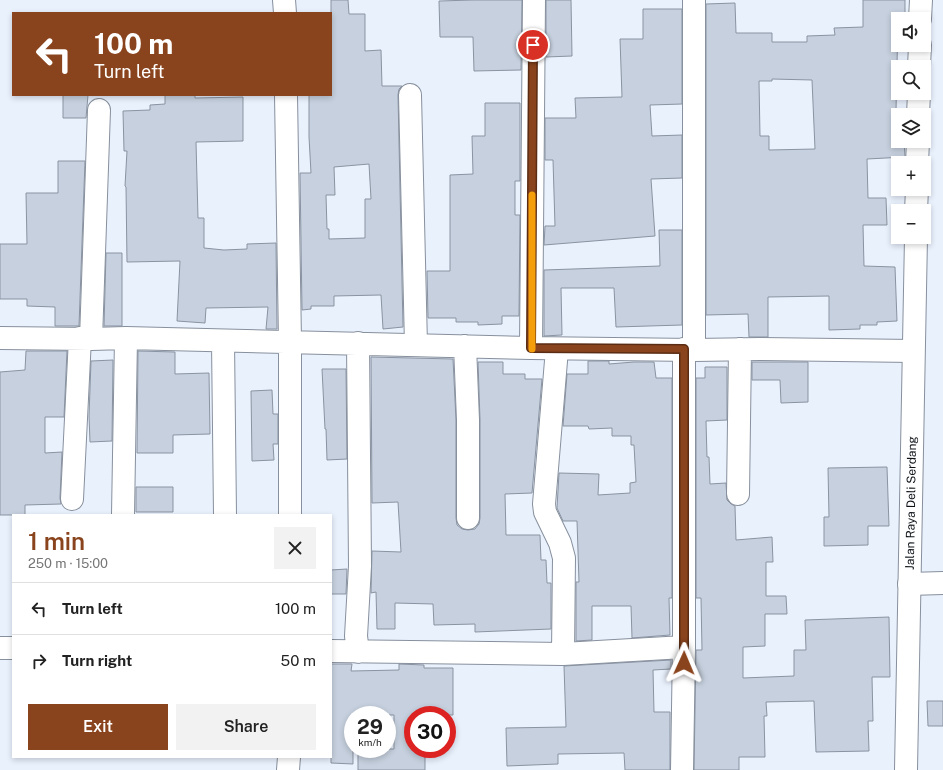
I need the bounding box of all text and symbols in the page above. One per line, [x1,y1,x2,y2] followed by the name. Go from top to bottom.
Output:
[891,12,931,244] map controls
[891,12,931,52] button: sound
[94,27,173,60] text: 100 m
[28,28,80,80] icon: left
[516,28,550,62] pin
[522,34,544,56] icon: arrive
[891,60,931,100] button: search
[94,61,164,82] text: Turn left
[891,108,931,148] button: layers
[891,156,931,196] button: +
[891,204,931,244] button: −
[903,436,919,570] street label: Jalan Raya Deli Serdang
[28,527,85,555] text: 1 min
[274,527,316,569] button: close
[28,556,108,571] text: 250 m · 15:00
[28,598,50,620] icon: left
[62,600,123,617] text: Turn left
[275,600,316,617] text: 100 m
[663,642,705,684] position arrow
[28,650,50,672] icon: right
[62,652,132,669] text: Turn right
[281,652,316,669] text: 50 m
[28,704,168,750] button: Exit
[176,704,316,750] button: Share
[404,706,456,758] speed limit sign: 30
[357,715,383,739] text: 29
[358,736,382,748] text: km/h

